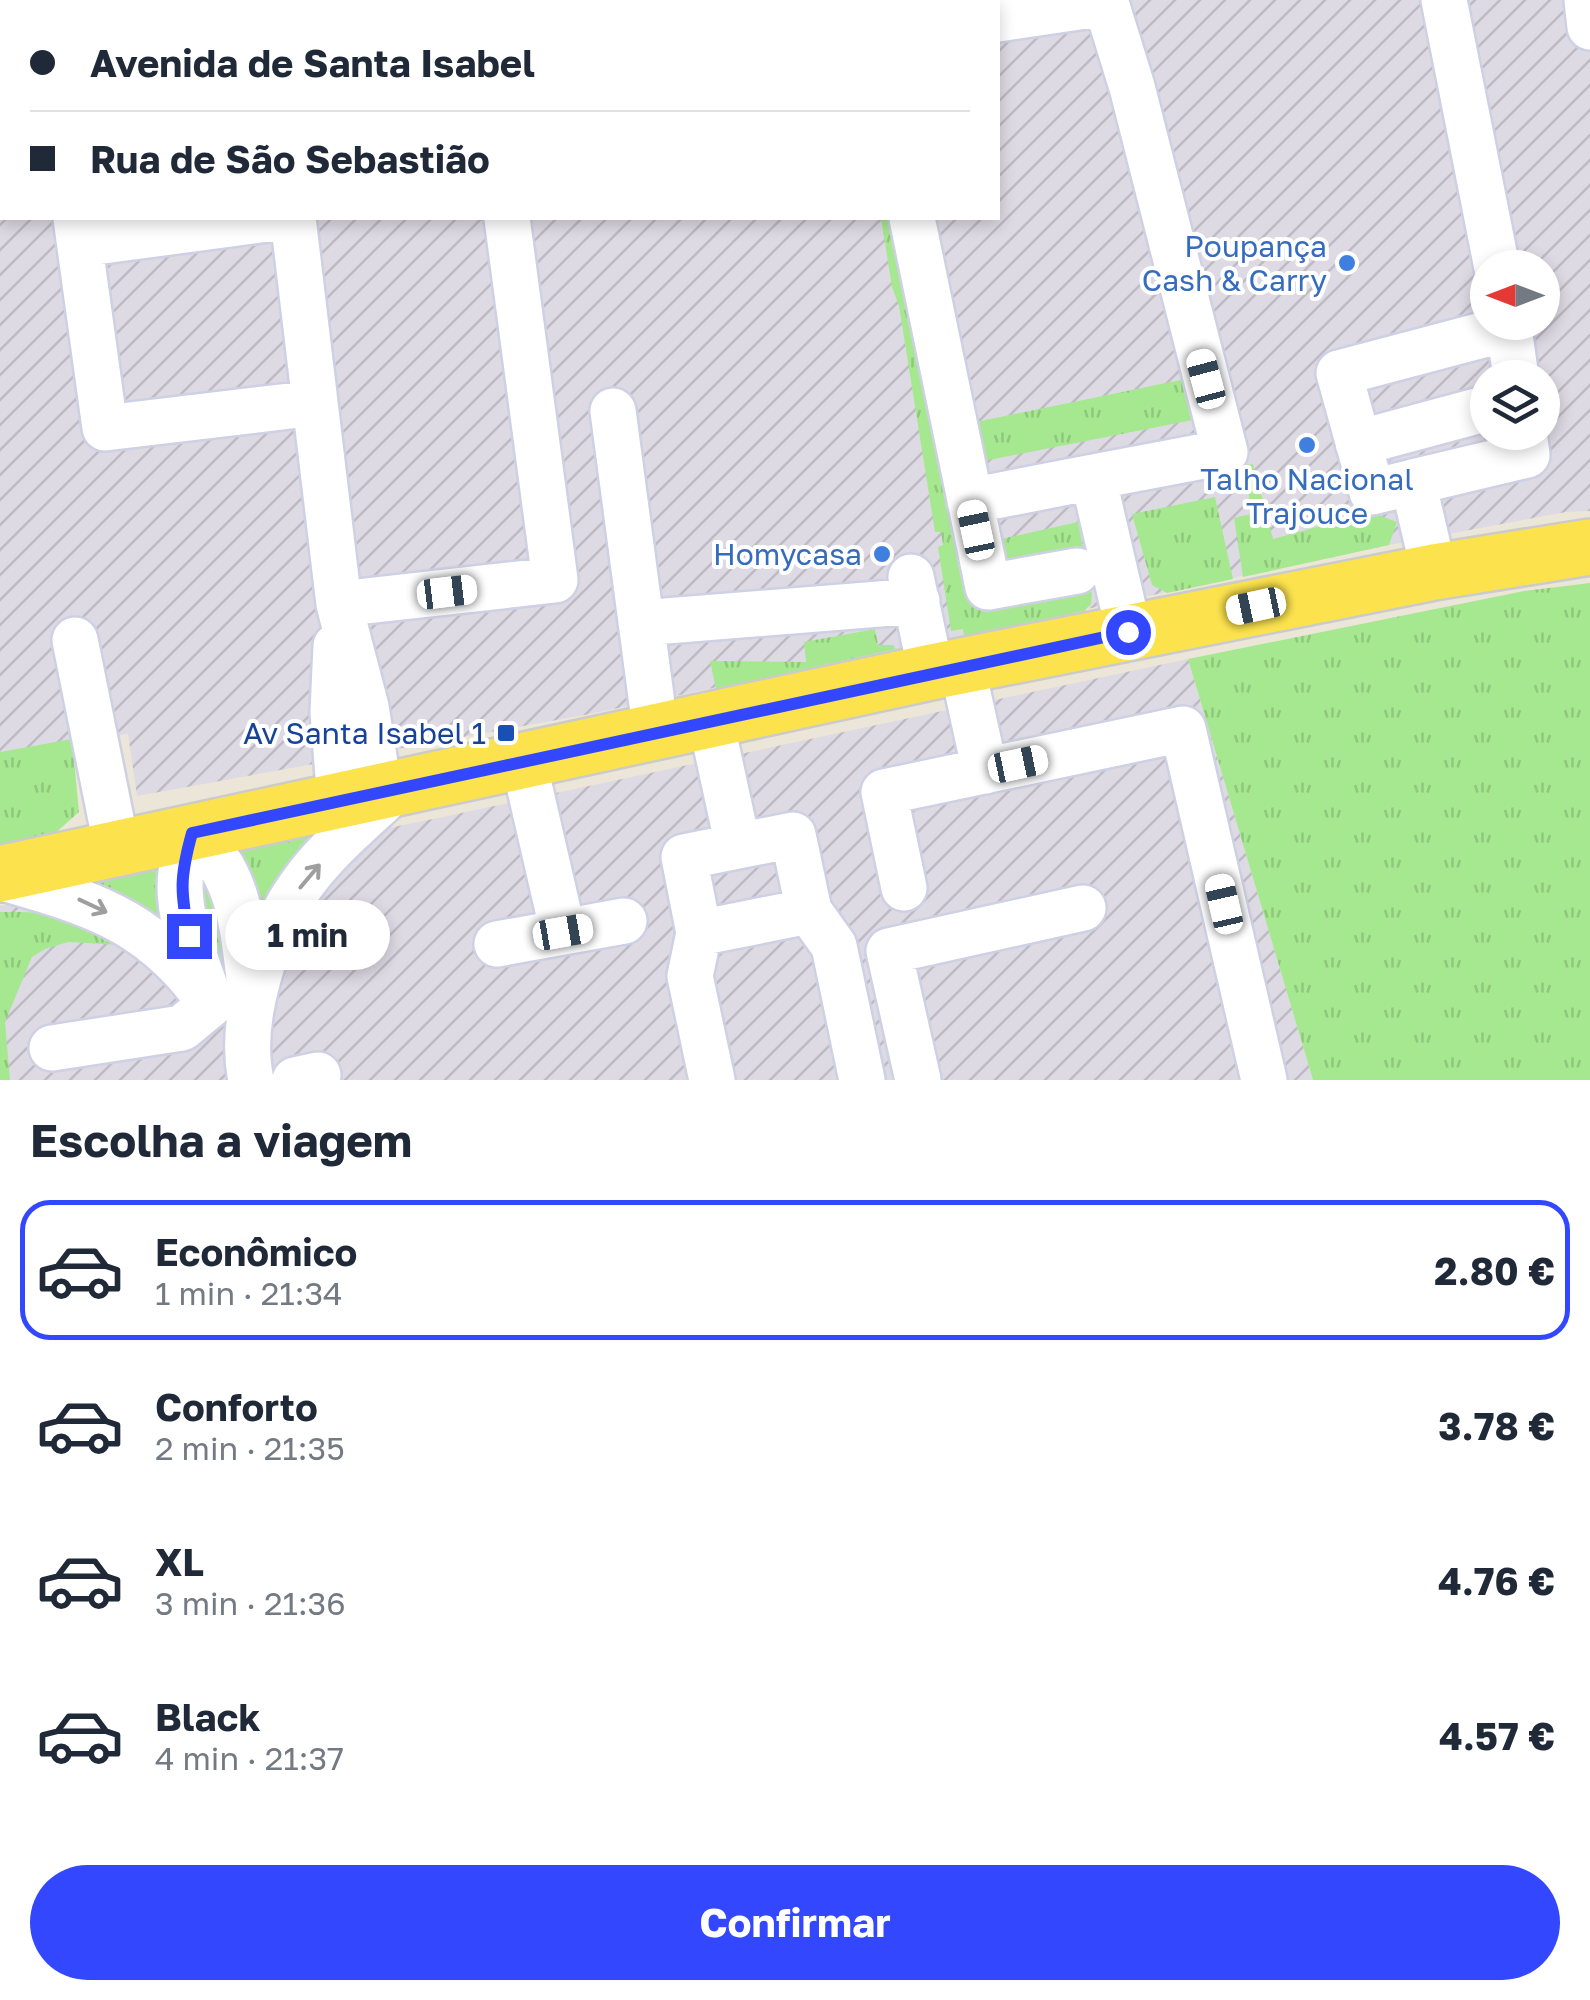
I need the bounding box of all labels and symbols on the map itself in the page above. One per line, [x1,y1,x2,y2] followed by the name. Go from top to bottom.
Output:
[1142,228,1327,298] place label: Poupança Cash & Carry
[1470,250,1560,340] north arrow
[1336,252,1358,274] marker: Poupança Cash & Carry
[1184,346,1228,412] car
[1296,434,1318,456] marker: Talho Nacional Trajouce
[1200,461,1414,531] place label: Talho Nacional Trajouce
[955,498,997,562] car
[713,536,862,572] place label: Homycasa
[871,543,893,565] marker: Homycasa
[415,573,479,611] car
[1224,585,1288,627] car
[1106,610,1151,655] route start
[243,715,486,751] place label: Av Santa Isabel 1
[495,722,517,744] marker: Av Santa Isabel 1
[986,743,1050,785] car
[299,864,321,890] one-way arrow
[1203,871,1245,937] car
[77,897,107,916] one-way arrow
[224,901,389,971] callout: 1 min
[531,912,595,952] car
[167,914,212,959] route end

